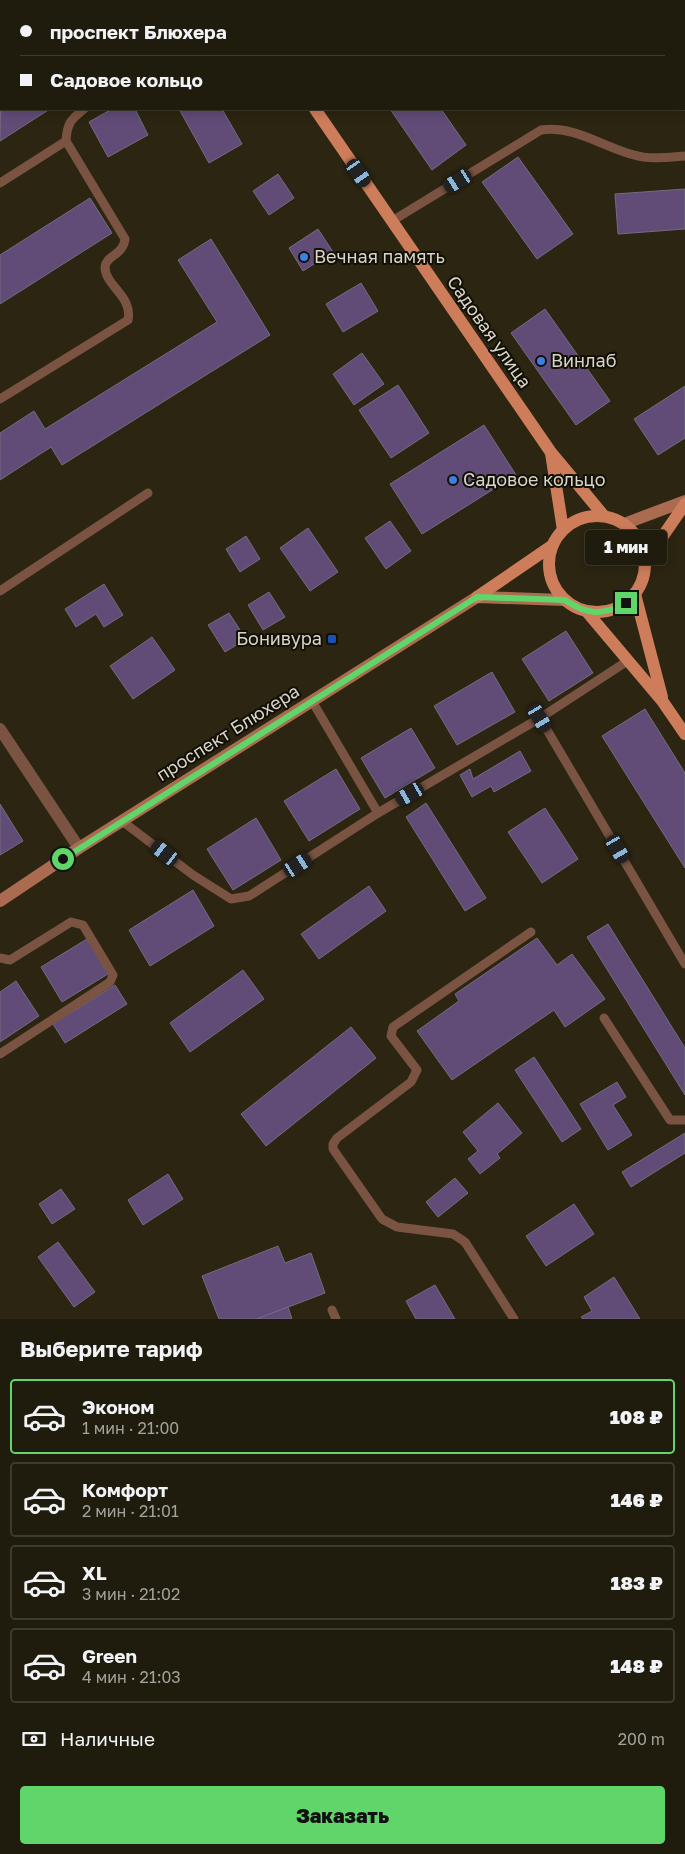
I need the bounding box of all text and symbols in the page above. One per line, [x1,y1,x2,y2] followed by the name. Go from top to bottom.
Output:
[50,20,227,43] text: проспект Блюхера
[50,68,203,91] text: Садовое кольцо
[344,156,373,190] car
[441,167,474,195] car
[314,245,445,267] place label: Вечная память
[298,251,310,263] marker: Вечная память
[443,271,537,392] street label: Садовая улица
[551,349,616,371] place label: Винлаб
[535,355,547,367] marker: Винлаб
[463,468,606,490] place label: Садовое кольцо
[447,474,459,486] marker: Садовое кольцо
[585,530,667,566] callout: 1 мин
[604,537,648,557] text: 1 мин
[615,592,637,614] route end
[236,627,322,649] place label: Бонивура
[326,633,338,645] marker: Бонивура
[152,679,303,785] street label: проспект Блюхера
[525,701,554,735] car
[393,780,426,808] car
[604,832,631,866] car
[148,838,181,868] car
[52,848,74,870] route start
[281,851,314,879] car
[20,1335,203,1362] text: Выберите тариф
[22,1394,67,1439] icon: car
[82,1395,154,1418] text: Эконом
[610,1405,663,1428] text: 108 ₽
[82,1418,179,1438] text: 1 мин · 21:00
[22,1477,67,1522] icon: car
[82,1478,168,1501] text: Комфорт
[610,1488,663,1511] text: 146 ₽
[82,1501,179,1521] text: 2 мин · 21:01
[22,1560,67,1605] icon: car
[82,1561,107,1584] text: XL
[610,1571,663,1594] text: 183 ₽
[82,1584,180,1604] text: 3 мин · 21:02
[22,1643,67,1688] icon: car
[82,1644,137,1667] text: Green
[610,1654,663,1677] text: 148 ₽
[82,1667,181,1687] text: 4 мин · 21:03
[20,1725,48,1753] icon: cash
[60,1727,155,1750] text: Наличные
[618,1729,665,1749] text: 200 m
[20,1786,665,1844] button: Заказать

